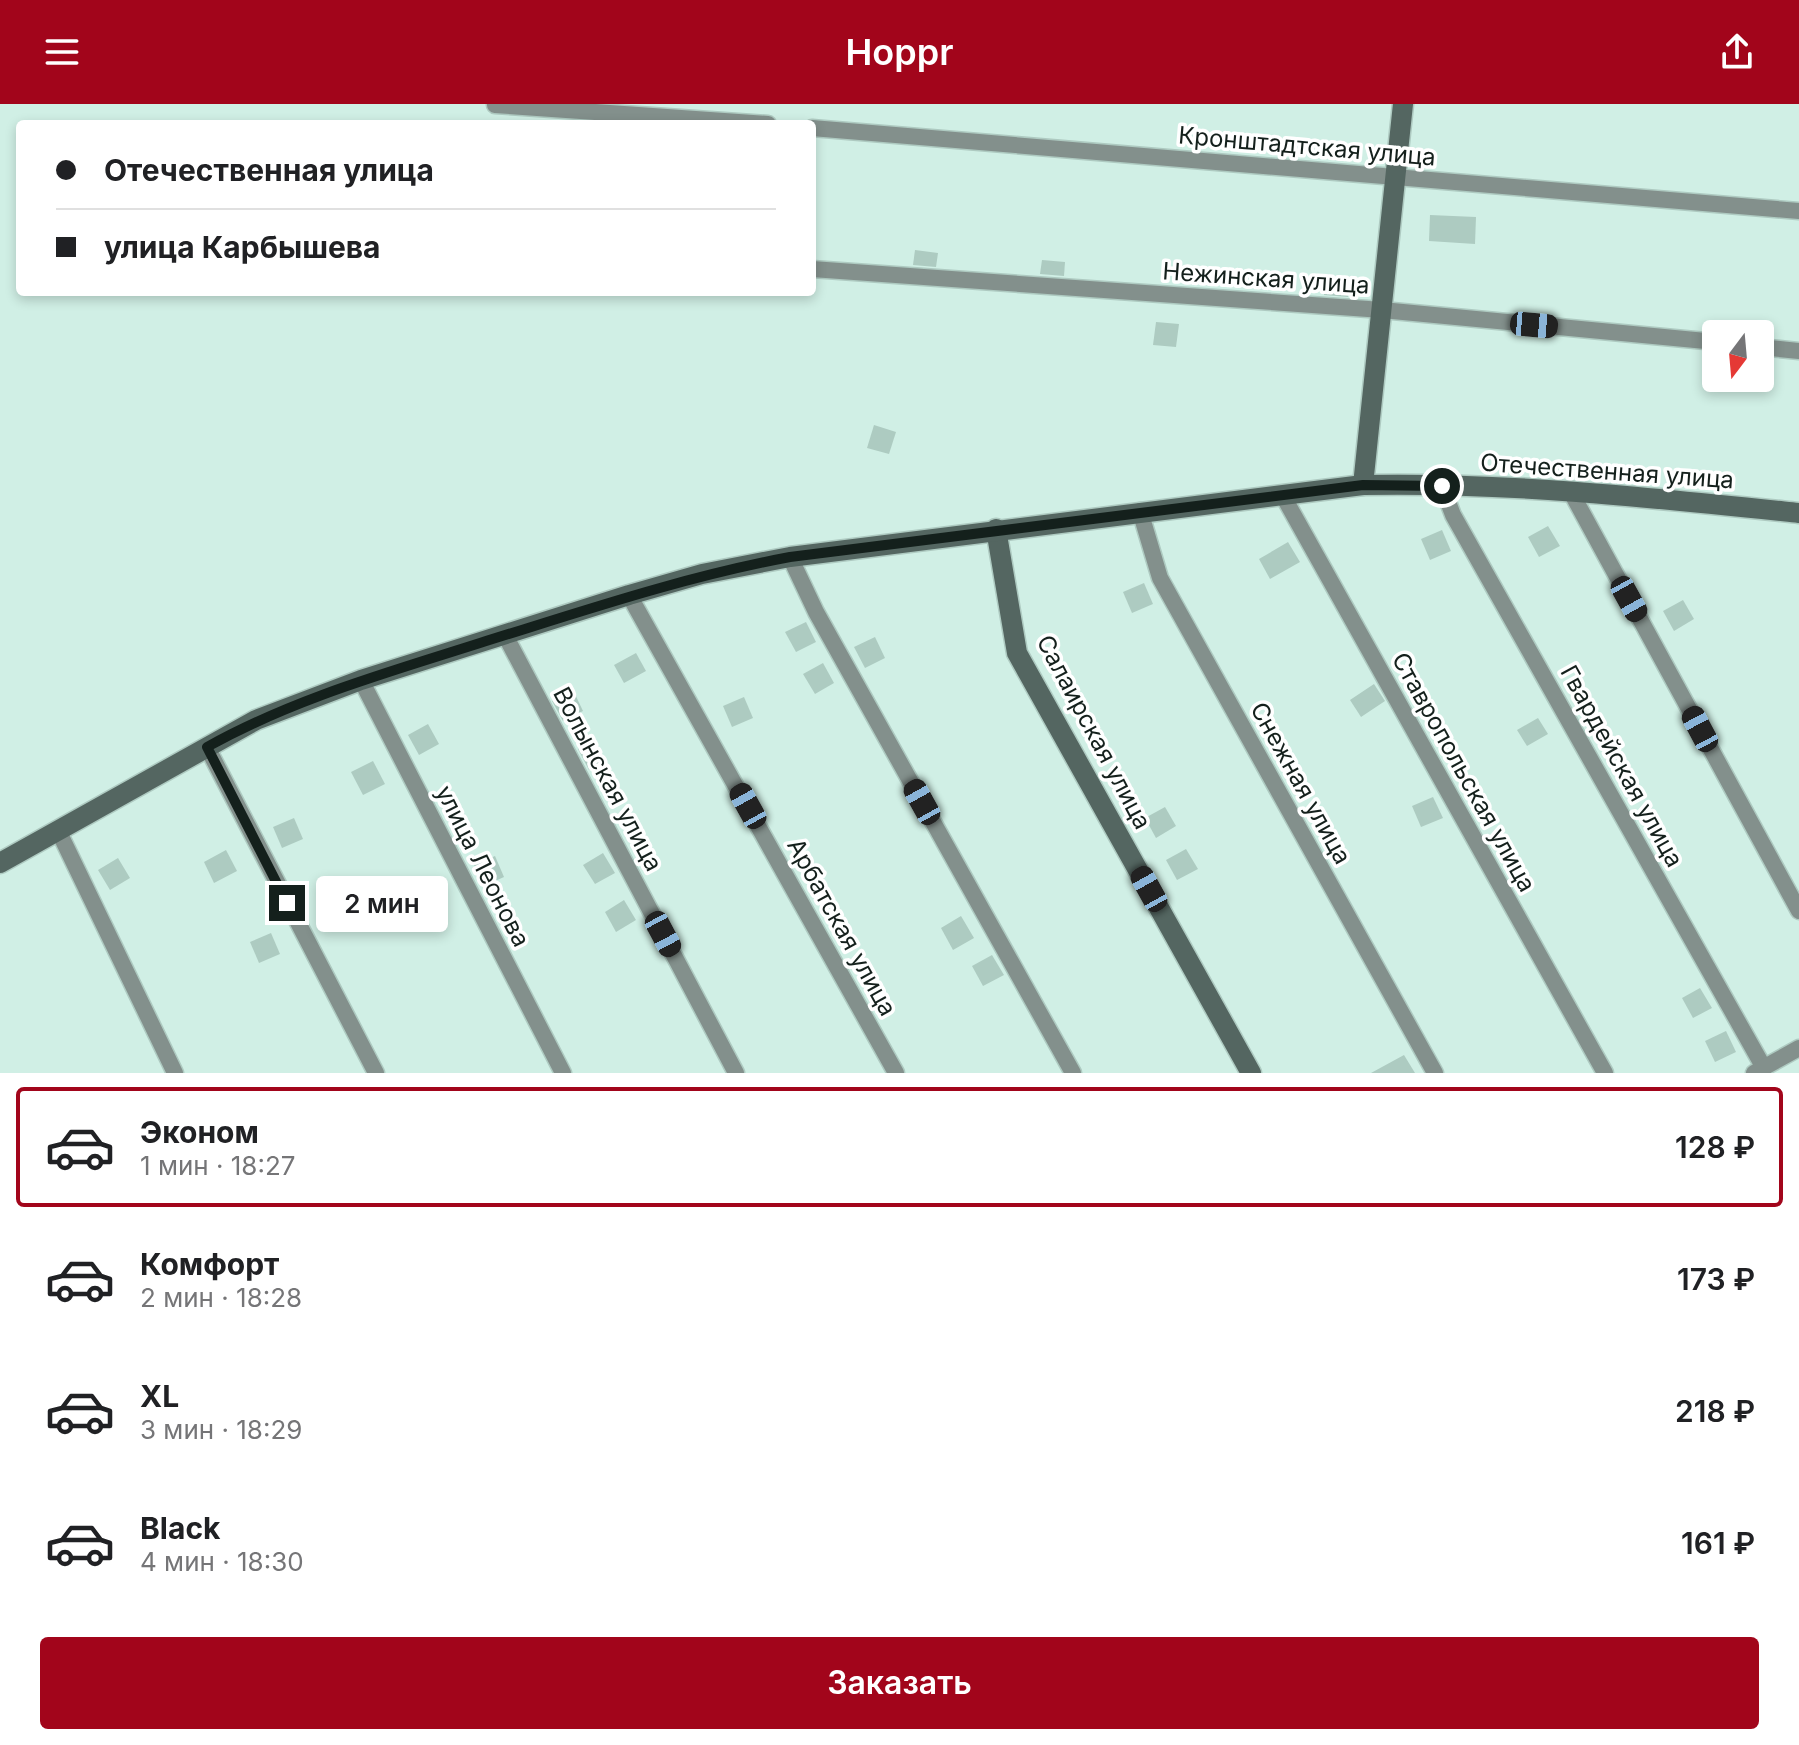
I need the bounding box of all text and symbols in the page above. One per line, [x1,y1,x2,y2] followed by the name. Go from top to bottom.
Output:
[40,30,84,74] icon: menu
[846,30,953,74] text: Hoppr
[1715,30,1759,74] icon: share
[1177,120,1437,172] street label: Кронштадтская улица
[104,152,434,188] text: Отечественная улица
[104,229,381,265] text: улица Карбышева
[1161,256,1371,300] street label: Нежинская улица
[1509,311,1559,339] car
[1702,320,1774,392] north arrow
[1702,320,1774,392] map controls
[1479,448,1735,494] street label: Отечественная улица
[1424,468,1460,504] route start
[1607,572,1651,626] car
[1031,630,1157,834] street label: Салаирская улица
[1386,647,1542,897] street label: Ставропольская улица
[1555,660,1689,872] street label: Гвардейская улица
[547,682,669,876] street label: Волынская улица
[1245,697,1357,869] street label: Снежная улица
[1678,702,1722,756] car
[900,775,944,829] car
[726,779,770,833] car
[430,781,536,951] street label: улица Леонова
[781,833,903,1021] street label: Арбатская улица
[1127,862,1171,916] car
[315,875,447,931] callout: 2 мин
[269,885,305,921] route end
[344,888,420,919] text: 2 мин
[641,907,685,961] car
[44,1111,116,1183] icon: car
[140,1114,259,1150] text: Эконом
[1675,1129,1755,1165] text: 128 ₽
[140,1150,296,1181] text: 1 мин · 18:27
[44,1243,116,1315] icon: car
[140,1246,279,1282] text: Комфорт
[1677,1261,1755,1297] text: 173 ₽
[140,1282,302,1313] text: 2 мин · 18:28
[44,1375,116,1447] icon: car
[140,1378,179,1414] text: XL
[1675,1393,1755,1429] text: 218 ₽
[140,1414,302,1445] text: 3 мин · 18:29
[44,1507,116,1579] icon: car
[140,1510,220,1546] text: Black
[1681,1525,1755,1561] text: 161 ₽
[140,1546,304,1577] text: 4 мин · 18:30
[40,1637,1759,1729] button: Заказать

